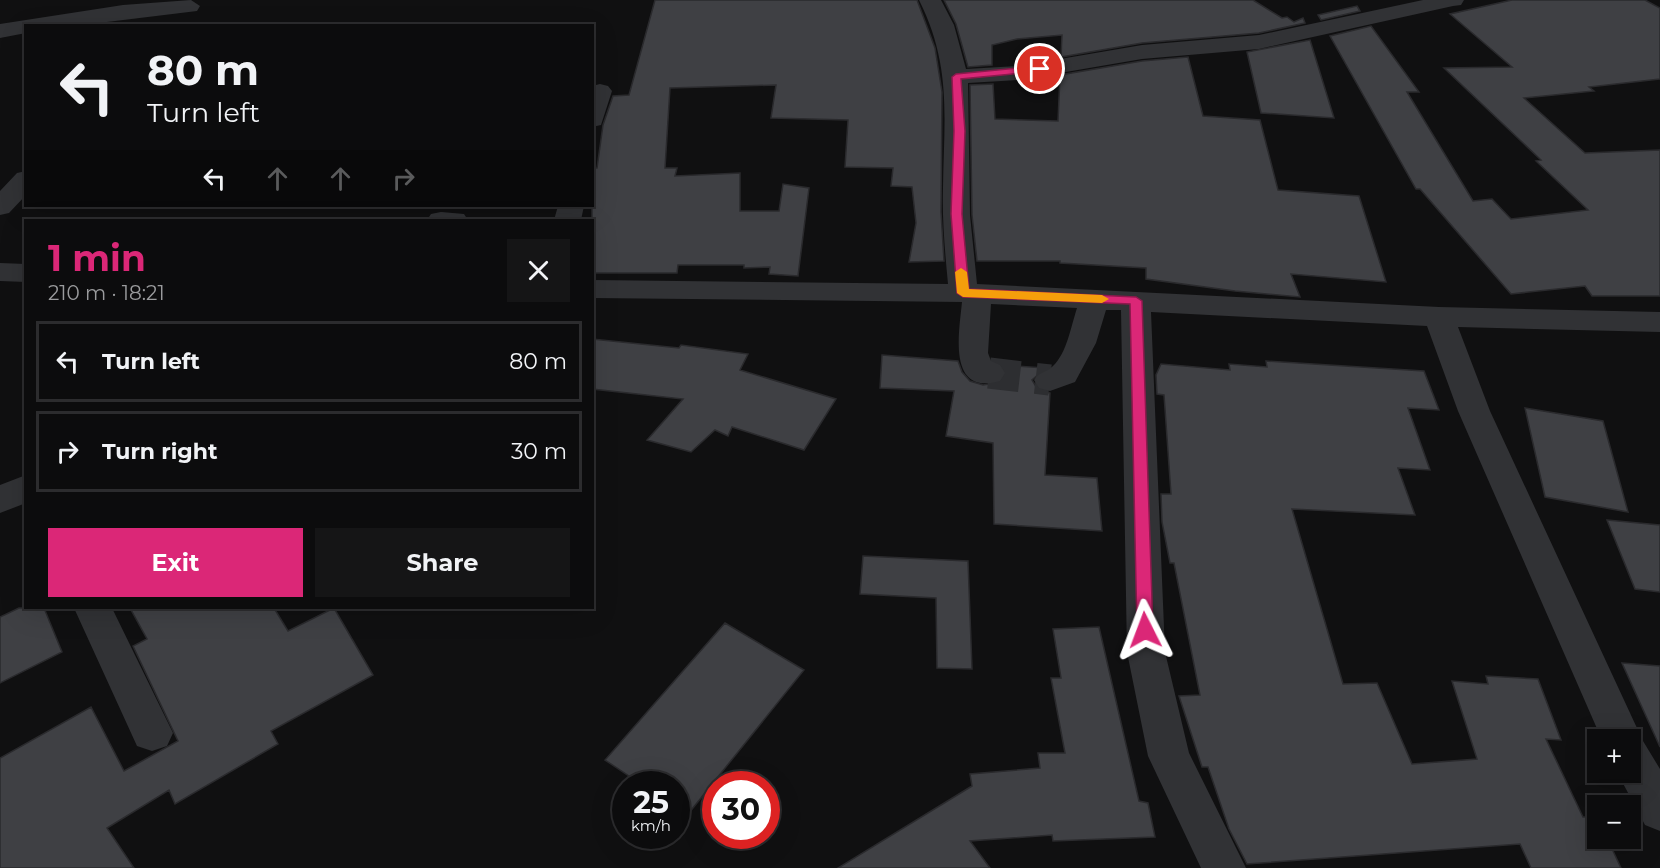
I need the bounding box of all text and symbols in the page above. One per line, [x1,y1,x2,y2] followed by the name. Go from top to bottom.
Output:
[1014,43,1065,94] pin
[147,44,259,96] text: 80 m
[48,48,126,126] icon: left
[1023,52,1056,85] icon: arrive
[147,96,260,129] text: Turn left
[198,162,231,195] icon: left
[261,162,294,195] icon: ahead
[324,162,357,195] icon: ahead
[387,162,420,195] icon: right
[48,236,146,280] text: 1 min
[507,239,570,302] button: close
[48,281,165,305] text: 210 m · 18:21
[51,345,84,378] icon: left
[102,348,200,375] text: Turn left
[509,348,567,375] text: 80 m
[51,435,84,468] icon: right
[102,438,217,465] text: Turn right
[511,438,567,465] text: 30 m
[48,528,303,597] button: Exit
[315,528,570,597] button: Share
[1113,598,1177,662] position arrow
[1587,729,1641,849] map controls
[1587,729,1641,783] button: +
[702,771,780,849] speed limit sign: 30
[633,784,669,821] text: 25
[1587,795,1641,849] button: −
[631,816,671,835] text: km/h

